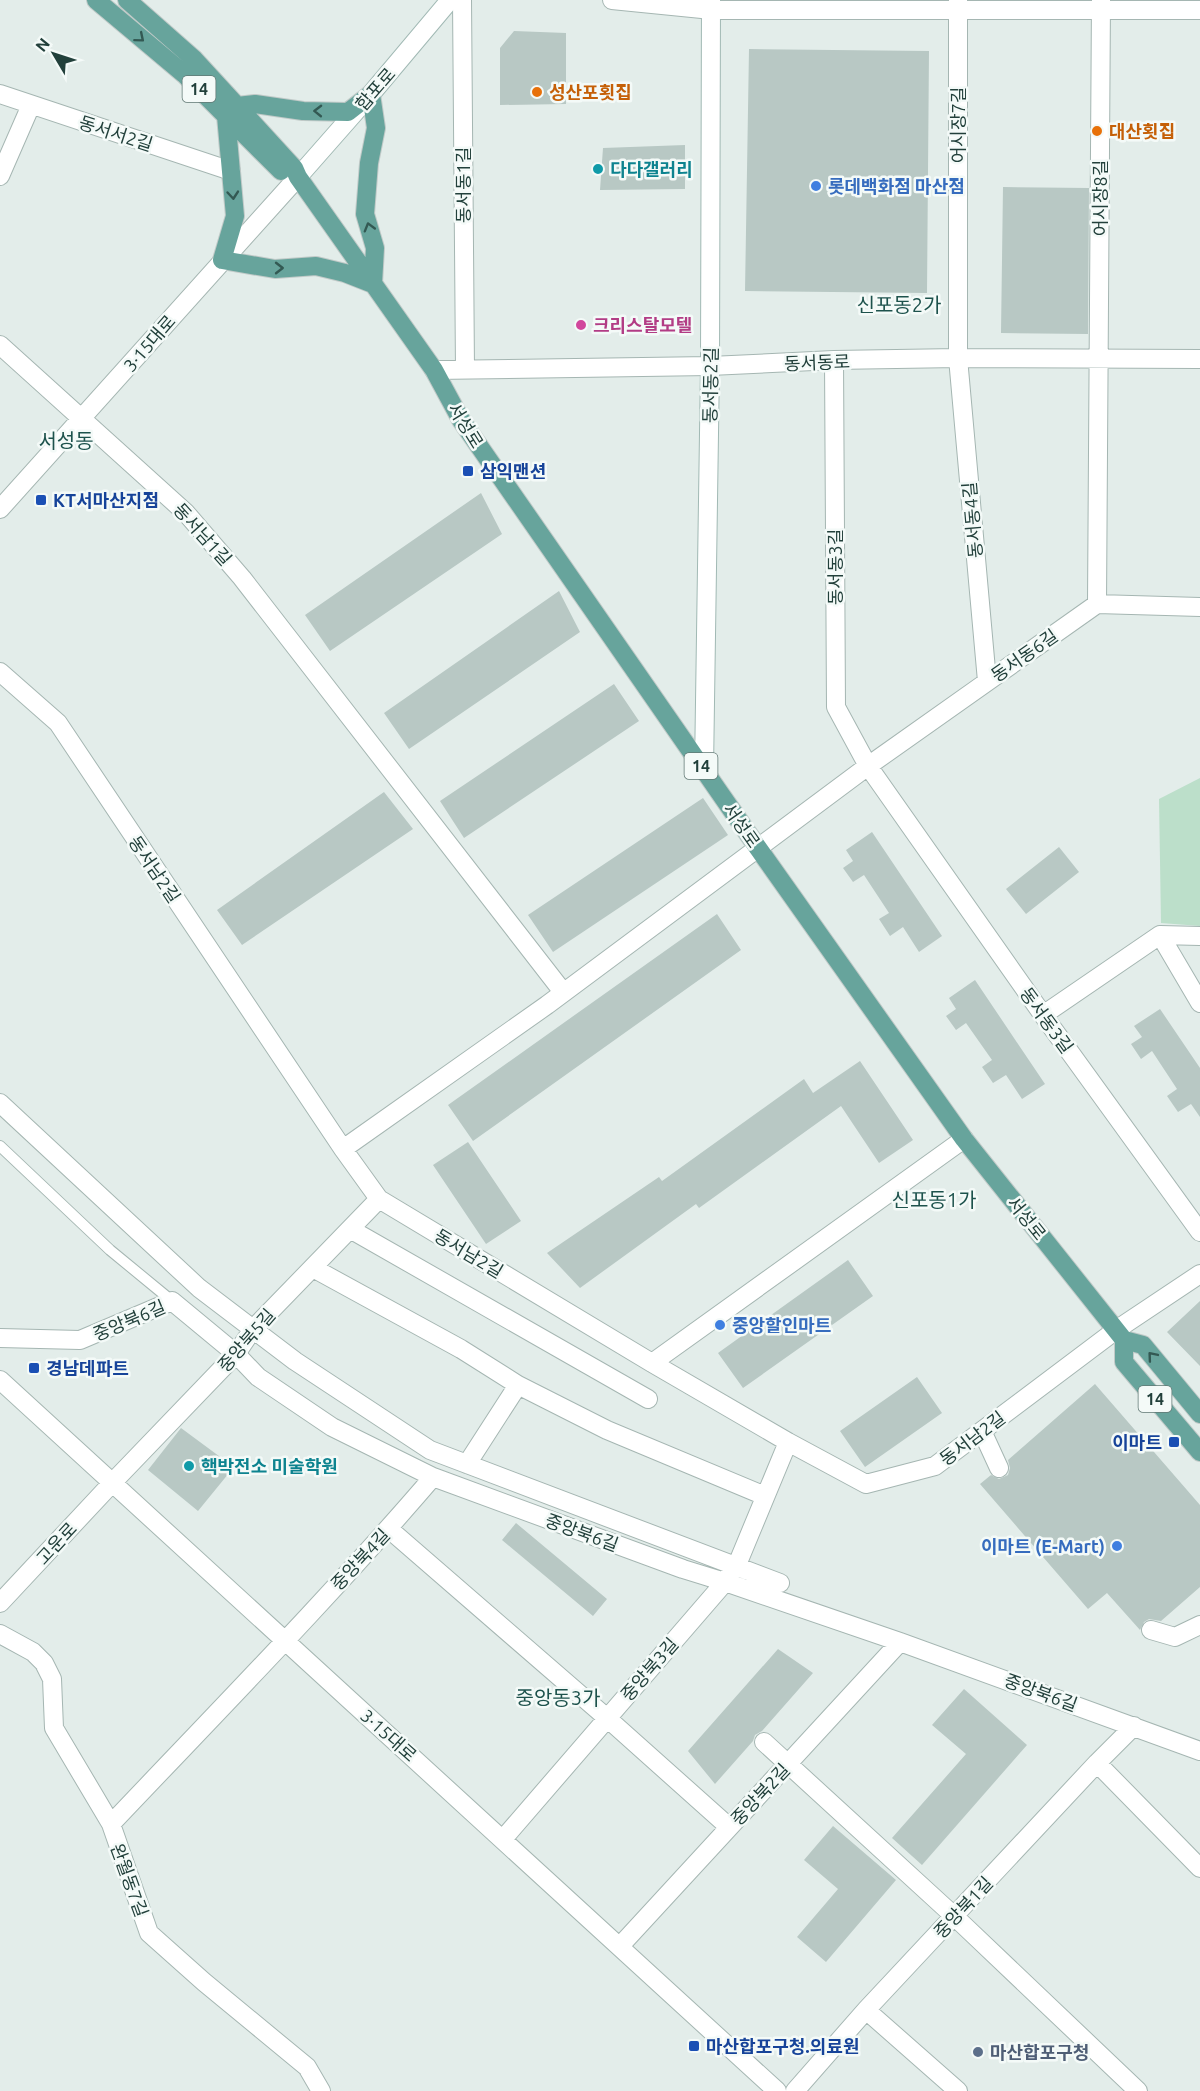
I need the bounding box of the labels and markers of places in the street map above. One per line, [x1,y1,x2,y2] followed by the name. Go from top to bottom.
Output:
[549,82,632,102] place label: 성산포횟집
[530,85,544,99] marker: 성산포횟집
[1109,121,1175,141] place label: 대산횟집
[1090,124,1104,138] marker: 대산횟집
[610,159,693,179] place label: 다다갤러리
[591,162,605,176] marker: 다다갤러리
[828,176,965,196] place label: 롯데백화점 마산점
[809,179,823,193] marker: 롯데백화점 마산점
[593,315,692,335] place label: 크리스탈모텔
[574,318,588,332] marker: 크리스탈모텔
[480,461,546,481] place label: 삼익맨션
[461,464,475,478] marker: 삼익맨션
[53,490,159,510] place label: KT서마산지점
[34,493,48,507] marker: KT서마산지점
[732,1315,831,1335] place label: 중앙할인마트
[713,1318,727,1332] marker: 중앙할인마트
[46,1358,129,1378] place label: 경남데파트
[27,1361,41,1375] marker: 경남데파트
[1112,1432,1162,1452] place label: 이마트
[1167,1435,1181,1449] marker: 이마트
[201,1456,338,1476] place label: 핵박전소 미술학원
[182,1459,196,1473] marker: 핵박전소 미술학원
[981,1536,1105,1557] place label: 이마트 (E-Mart)
[1110,1539,1124,1553] marker: 이마트 (E-Mart)
[706,2036,859,2056] place label: 마산합포구청.의료원
[687,2039,701,2053] marker: 마산합포구청.의료원
[990,2042,1089,2062] place label: 마산합포구청
[971,2045,985,2059] marker: 마산합포구청

